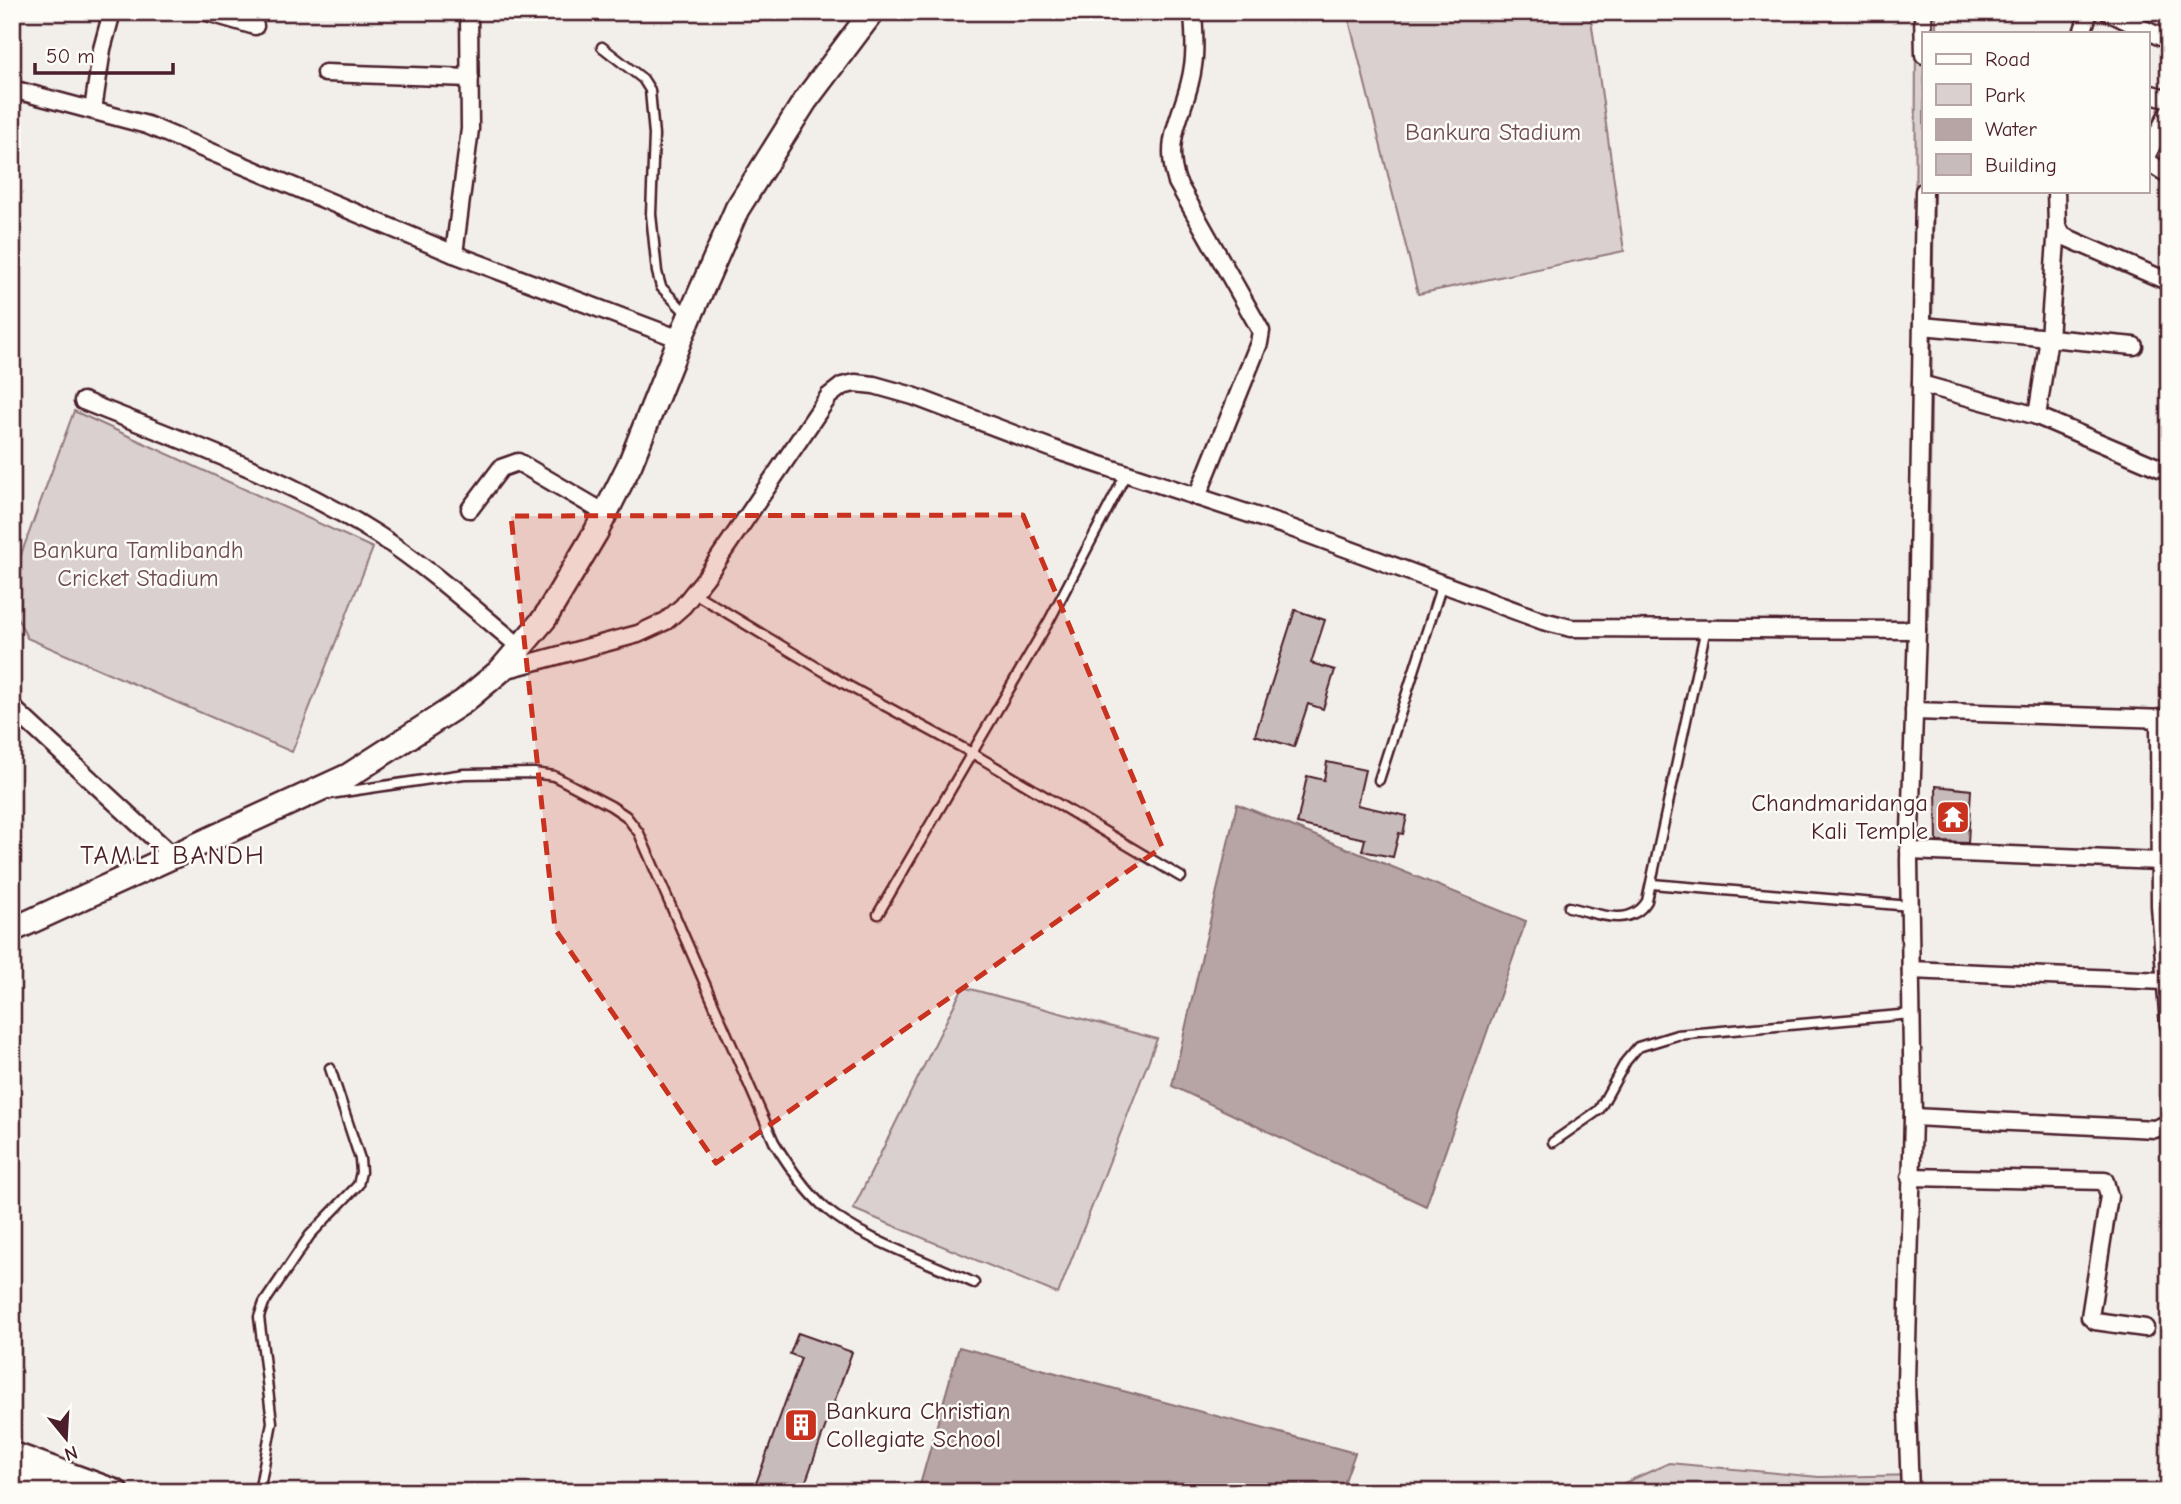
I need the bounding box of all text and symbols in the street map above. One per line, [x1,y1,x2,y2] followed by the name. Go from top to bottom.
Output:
[35,32,173,76] scale bar
[1922,32,2150,192] legend
[46,44,95,68] text: 50 m
[1985,47,2030,71] text: Road
[1985,83,2025,107] text: Park
[1985,117,2038,141] text: Water
[1405,118,1581,146] park label: Bankura Stadium
[1985,153,2057,177] text: Building
[32,536,244,592] park label: Bankura Tamlibandh Cricket Stadium
[1751,789,1928,845] place label: Chandmaridanga Kali Temple
[1934,798,1972,836] temple icon: Chandmaridanga Kali Temple
[80,841,266,871] district label: TAMLI BANDH
[826,1397,1010,1453] place label: Bankura Christian Collegiate School
[32,1402,102,1472] north arrow
[782,1406,820,1444] building icon: Bankura Christian Collegiate School
[62,1441,80,1466] text: N

